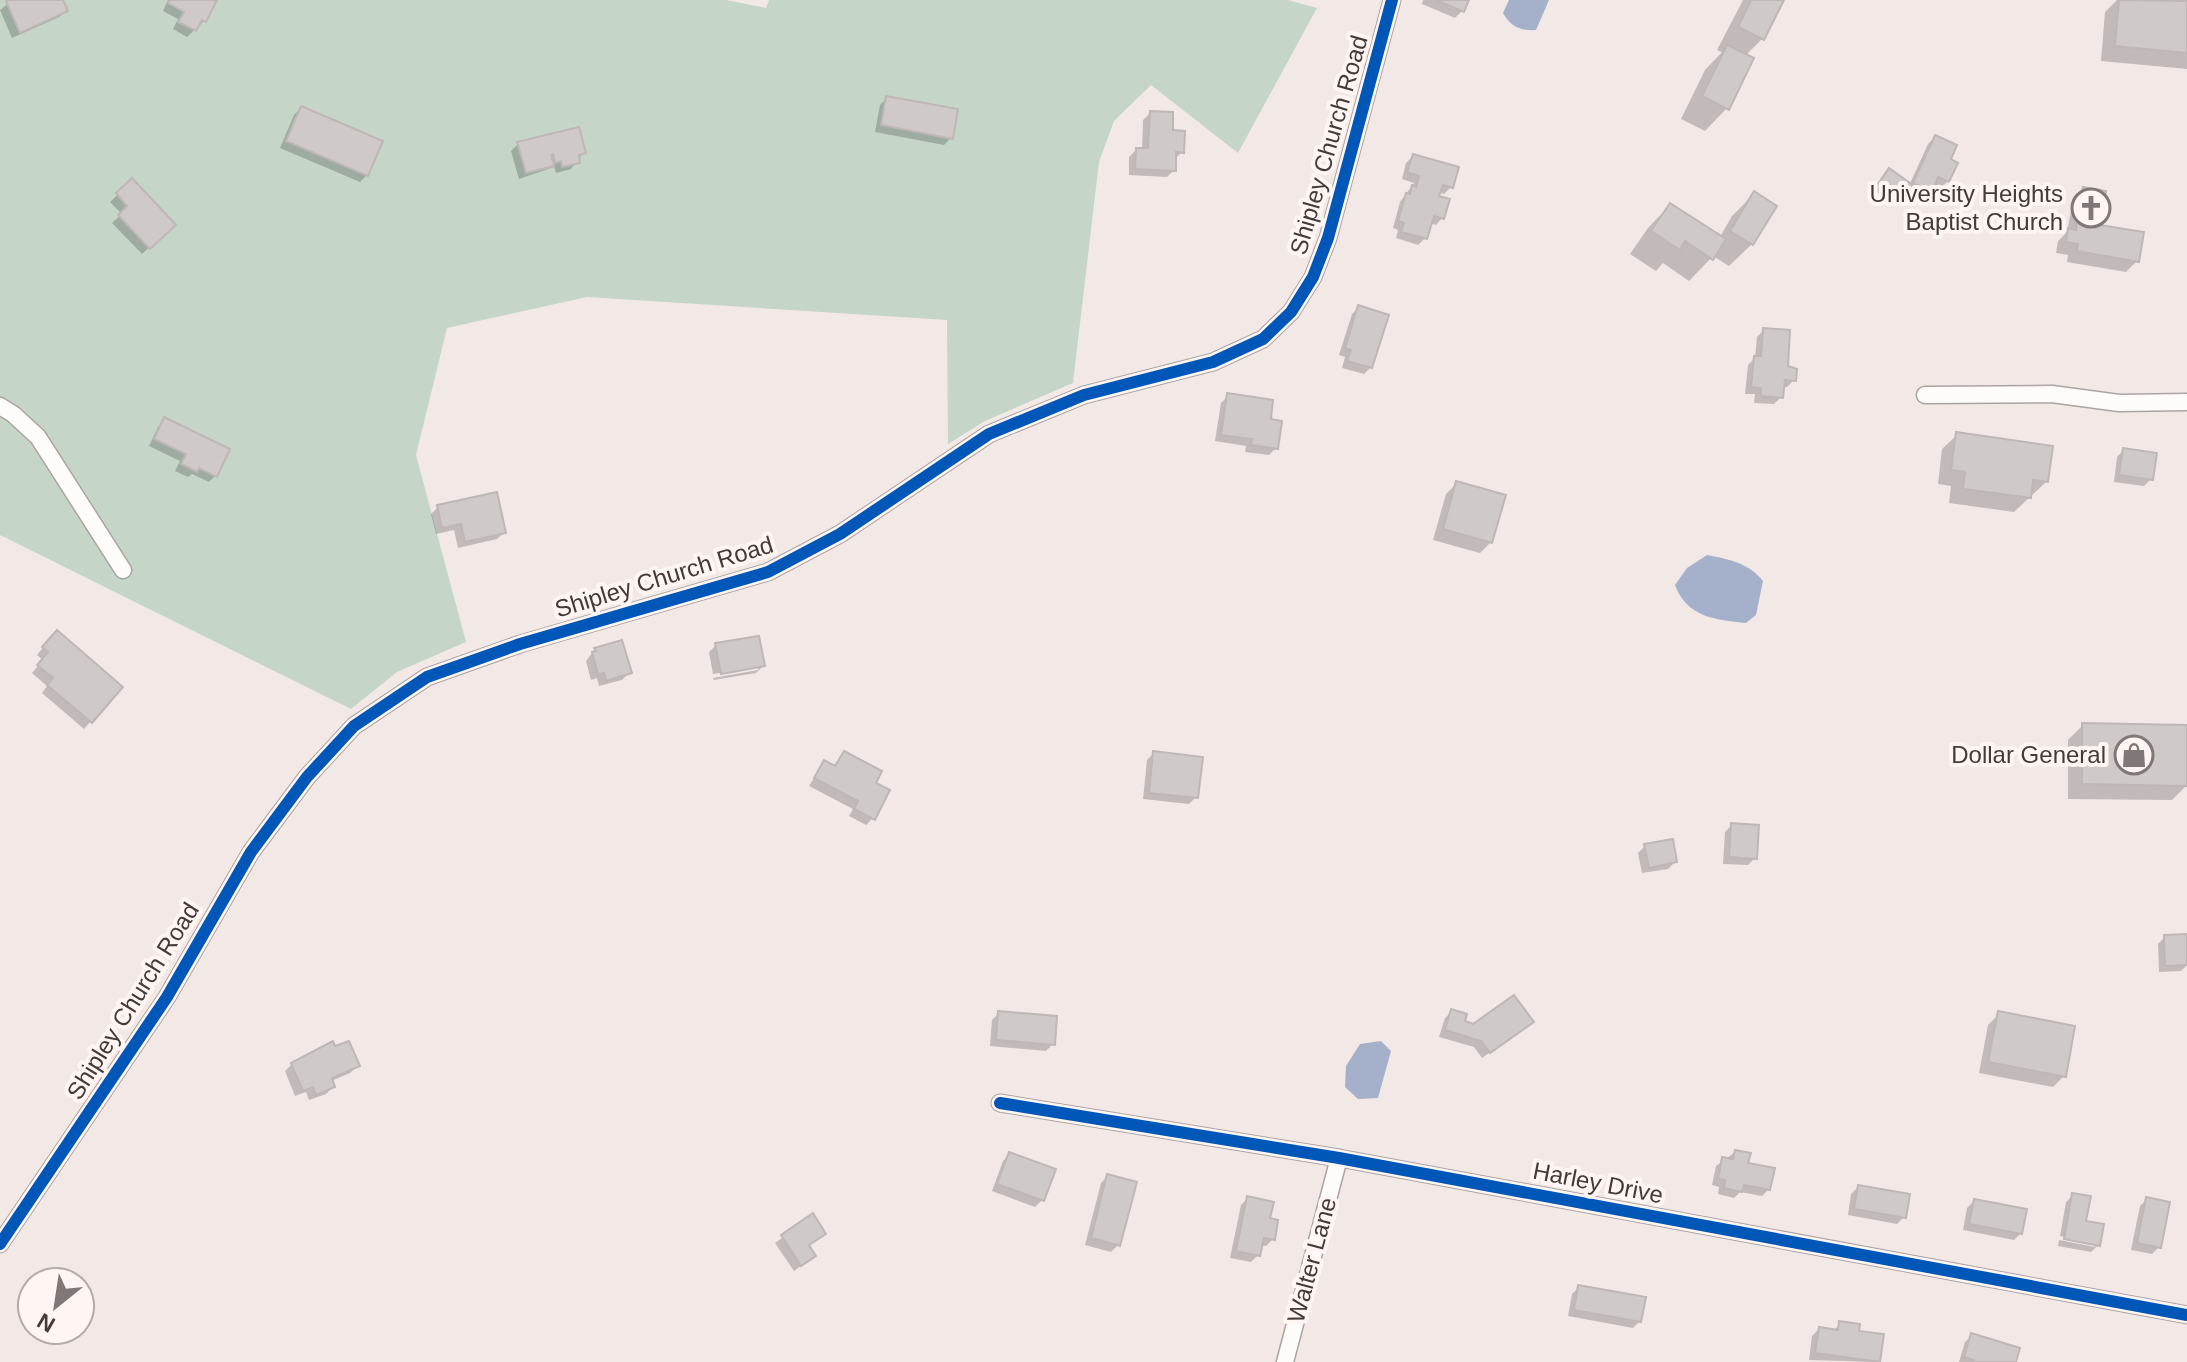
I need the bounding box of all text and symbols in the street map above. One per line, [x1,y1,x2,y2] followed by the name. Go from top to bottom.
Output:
[1284,32,1373,258] street label: Shipley Church Road
[1870,180,2063,235] place label: University Heights Baptist Church
[2070,187,2112,229] church icon: University Heights Baptist Church
[551,530,776,623] street label: Shipley Church Road
[2113,734,2155,776] shop icon: Dollar General
[1951,741,2106,768] place label: Dollar General
[61,897,204,1104] street label: Shipley Church Road
[1531,1157,1665,1208] street label: Harley Drive
[1282,1194,1341,1325] street label: Walter Lane
[16,1266,96,1346] north arrow
[33,1308,59,1338] text: N

